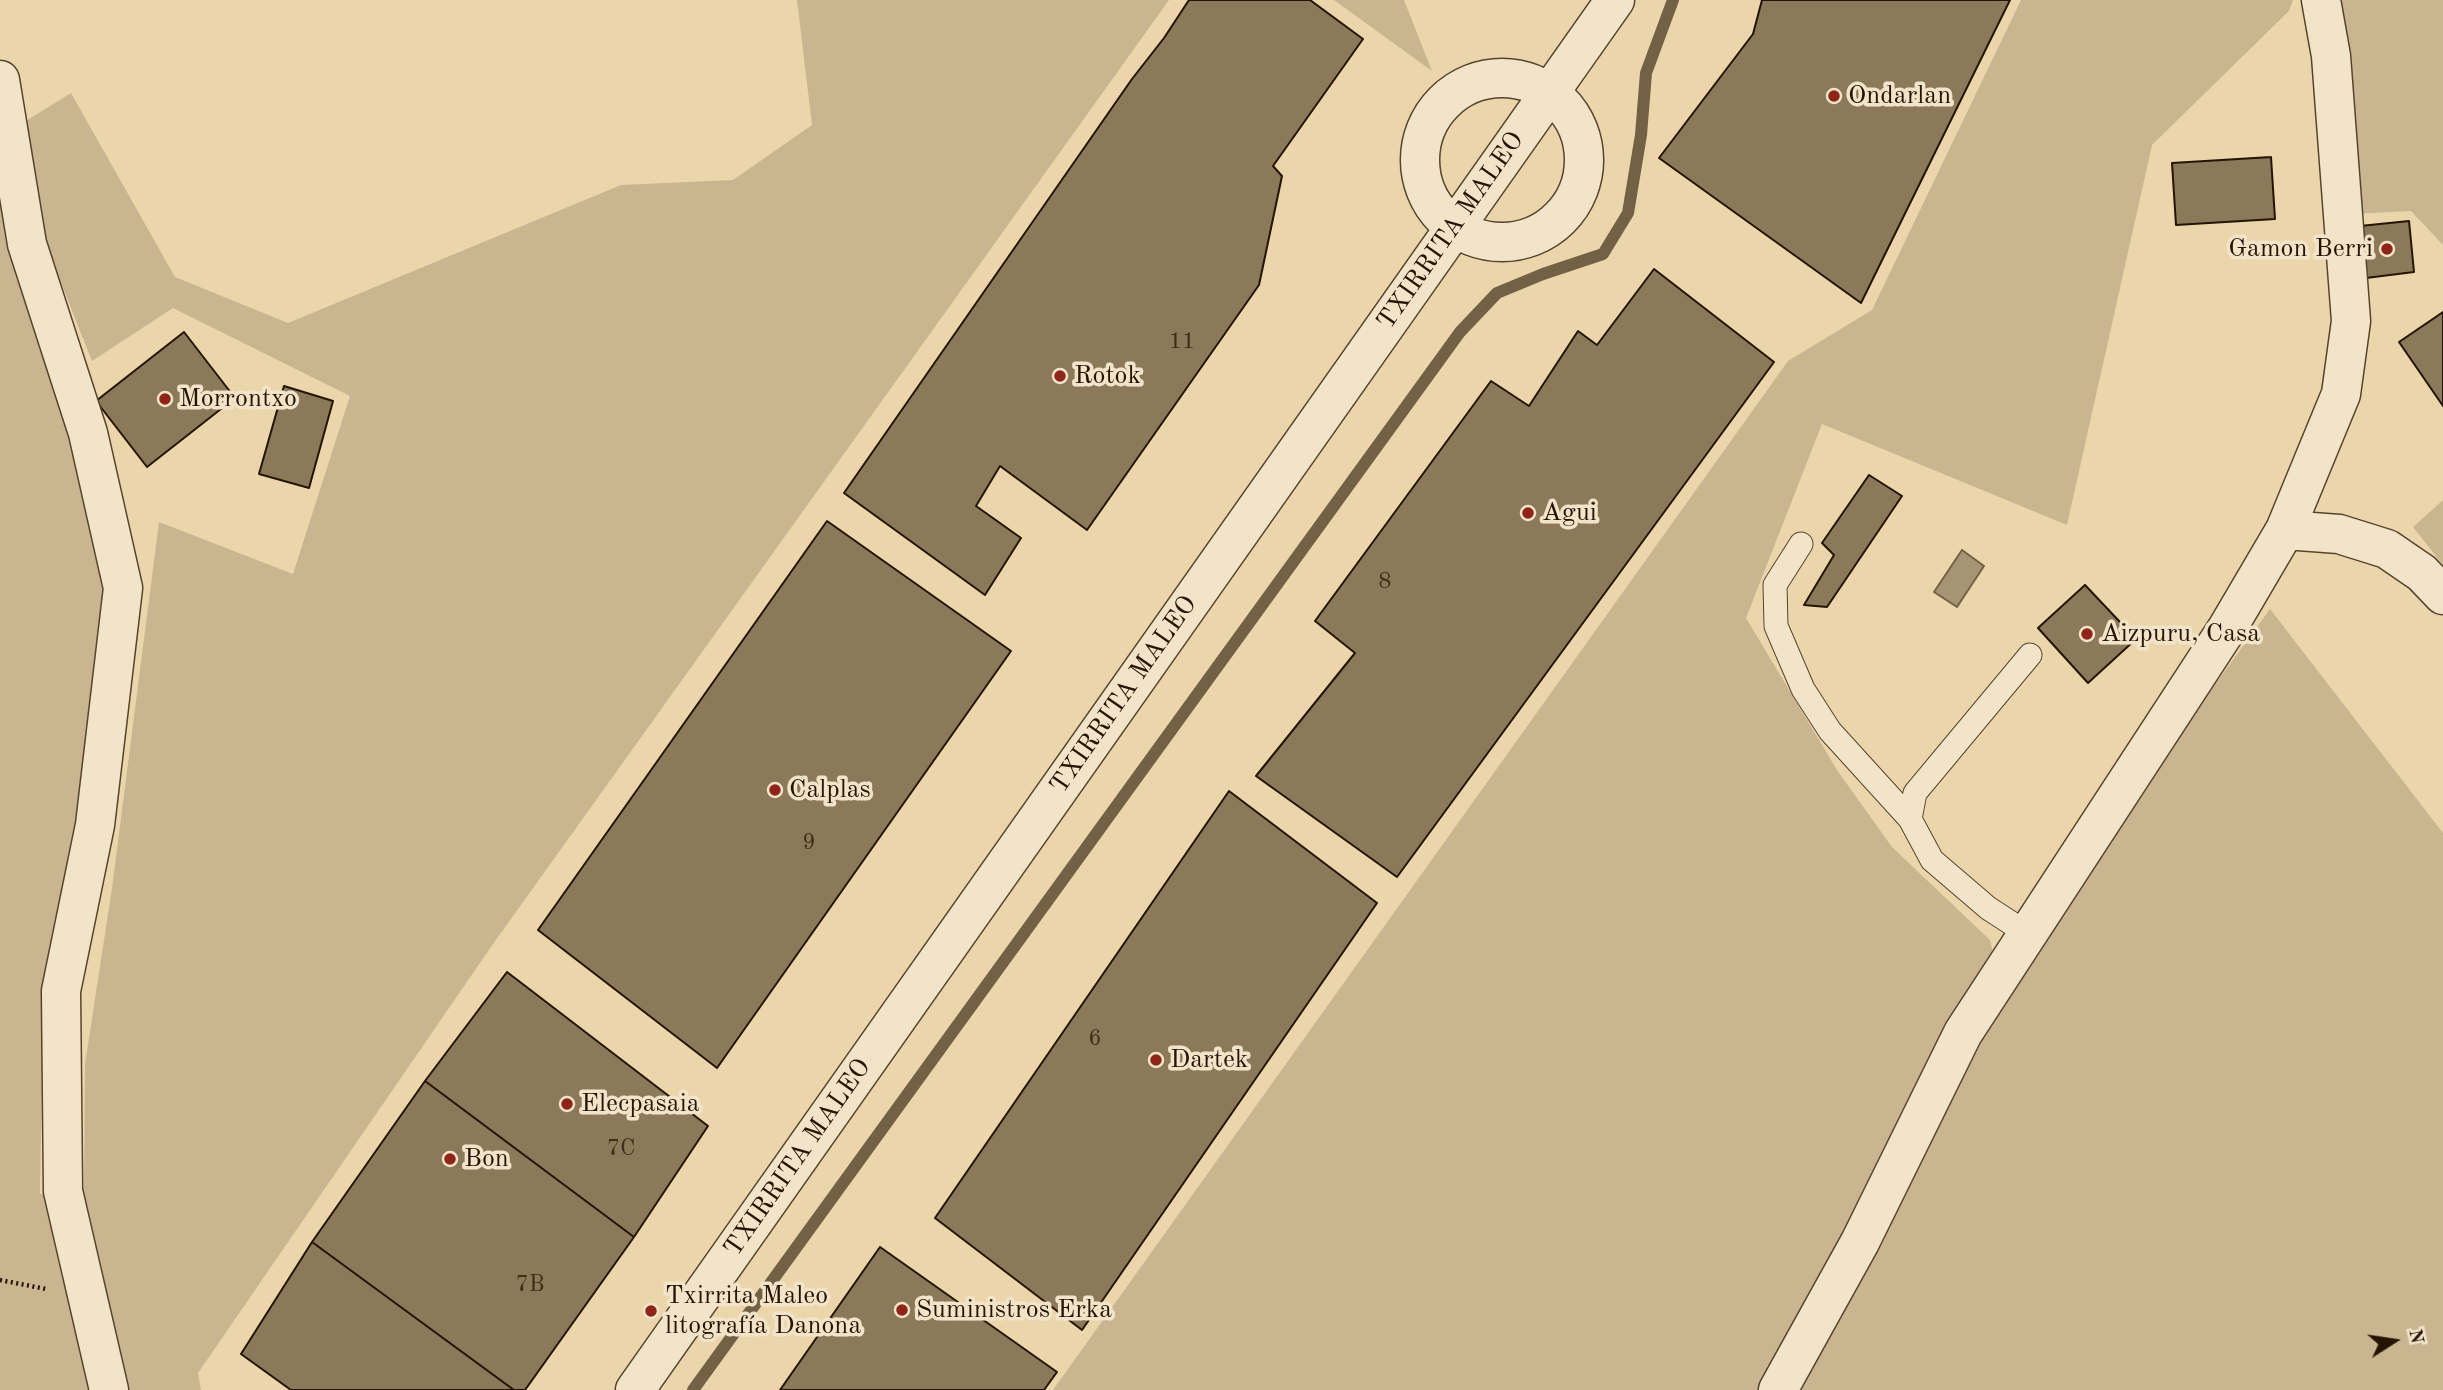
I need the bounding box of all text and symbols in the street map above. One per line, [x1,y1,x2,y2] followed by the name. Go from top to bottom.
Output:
[1848,80,1951,112] place label: Ondarlan
[1826,88,1842,104] marker: Ondarlan
[1371,126,1531,336] street label: TXIRRITA MALEO
[2228,233,2373,265] place label: Gamon Berri
[2379,241,2395,257] marker: Gamon Berri
[1169,328,1195,356] house number: 11
[1074,360,1141,392] place label: Rotok
[1052,368,1068,384] marker: Rotok
[179,383,297,415] place label: Morrontxo
[157,391,173,407] marker: Morrontxo
[1542,497,1597,529] place label: Agui
[1520,505,1536,521] marker: Agui
[1378,568,1392,596] house number: 8
[1044,590,1204,800] street label: TXIRRITA MALEO
[2101,618,2260,650] place label: Aizpuru, Casa
[2079,626,2095,642] marker: Aizpuru, Casa
[789,774,871,806] place label: Calplas
[767,782,783,798] marker: Calplas
[802,829,816,857] house number: 9
[1088,1025,1102,1053] house number: 6
[1170,1044,1248,1076] place label: Dartek
[1148,1052,1164,1068] marker: Dartek
[718,1053,878,1263] street label: TXIRRITA MALEO
[581,1088,700,1120] place label: Elecpasaia
[559,1096,575,1112] marker: Elecpasaia
[607,1135,635,1163] house number: 7C
[464,1143,509,1175] place label: Bon
[442,1151,458,1167] marker: Bon
[515,1271,545,1299] house number: 7B
[665,1280,861,1342] place label: Txirrita Maleo litografía Danona
[916,1294,1112,1326] place label: Suministros Erka
[894,1302,910,1318] marker: Suministros Erka
[643,1303,659,1319] marker: Txirrita Maleo litografía Danona
[2359,1306,2429,1376] north arrow
[2404,1327,2426,1346] text: N

